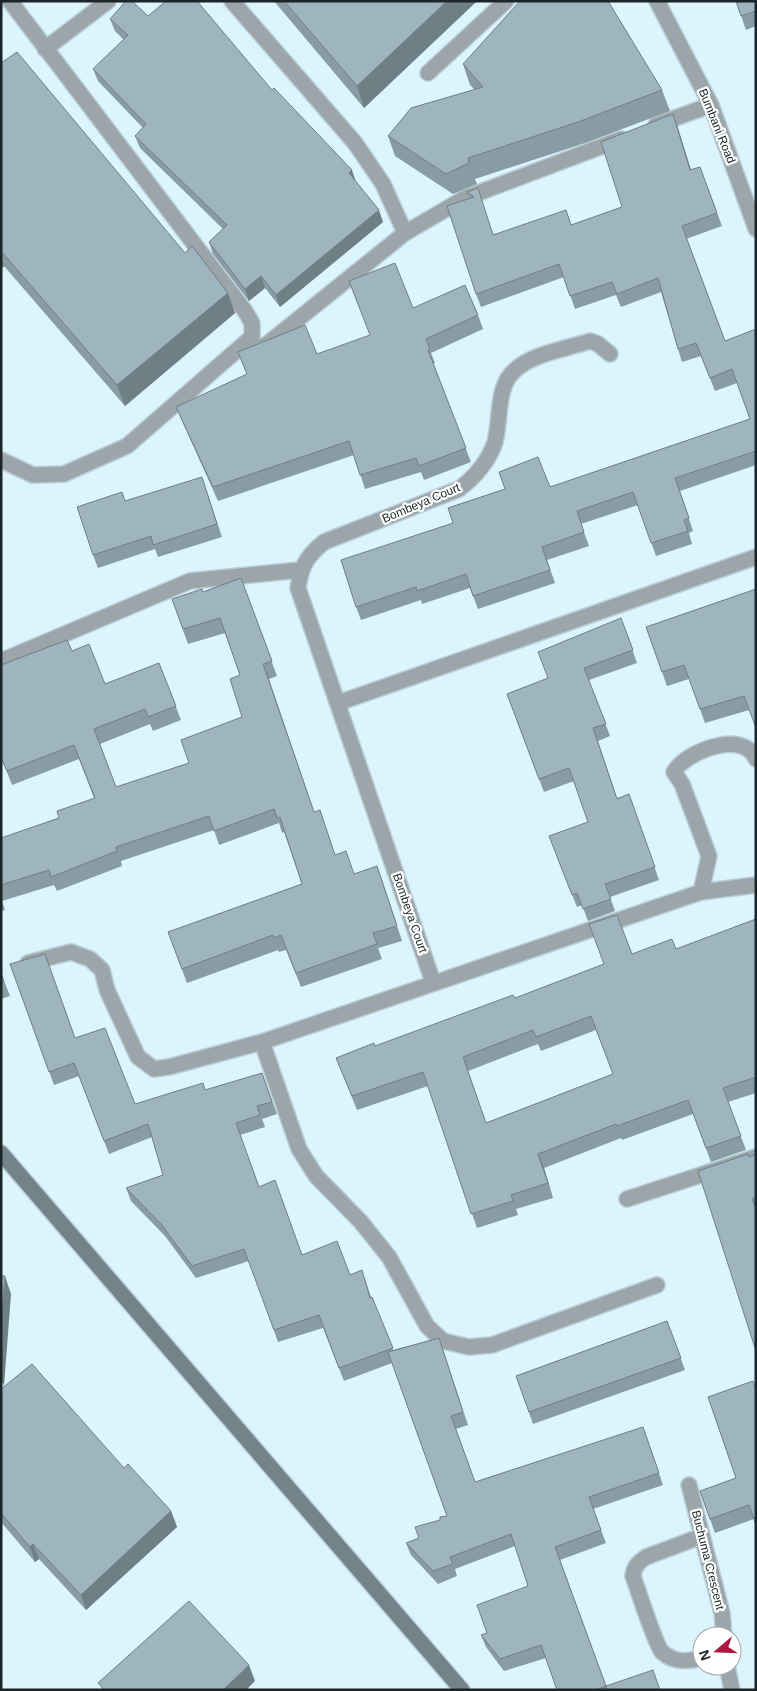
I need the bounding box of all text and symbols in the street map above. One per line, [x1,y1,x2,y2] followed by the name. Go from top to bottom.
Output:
[696,87,738,165] street label: Bumbani Road
[380,480,463,526] street label: Bombeya Court
[390,871,430,955] street label: Bombeya Court
[689,1509,727,1612] street label: Buchuma Crescent
[692,1626,742,1676] north arrow
[695,1648,714,1663] text: N

